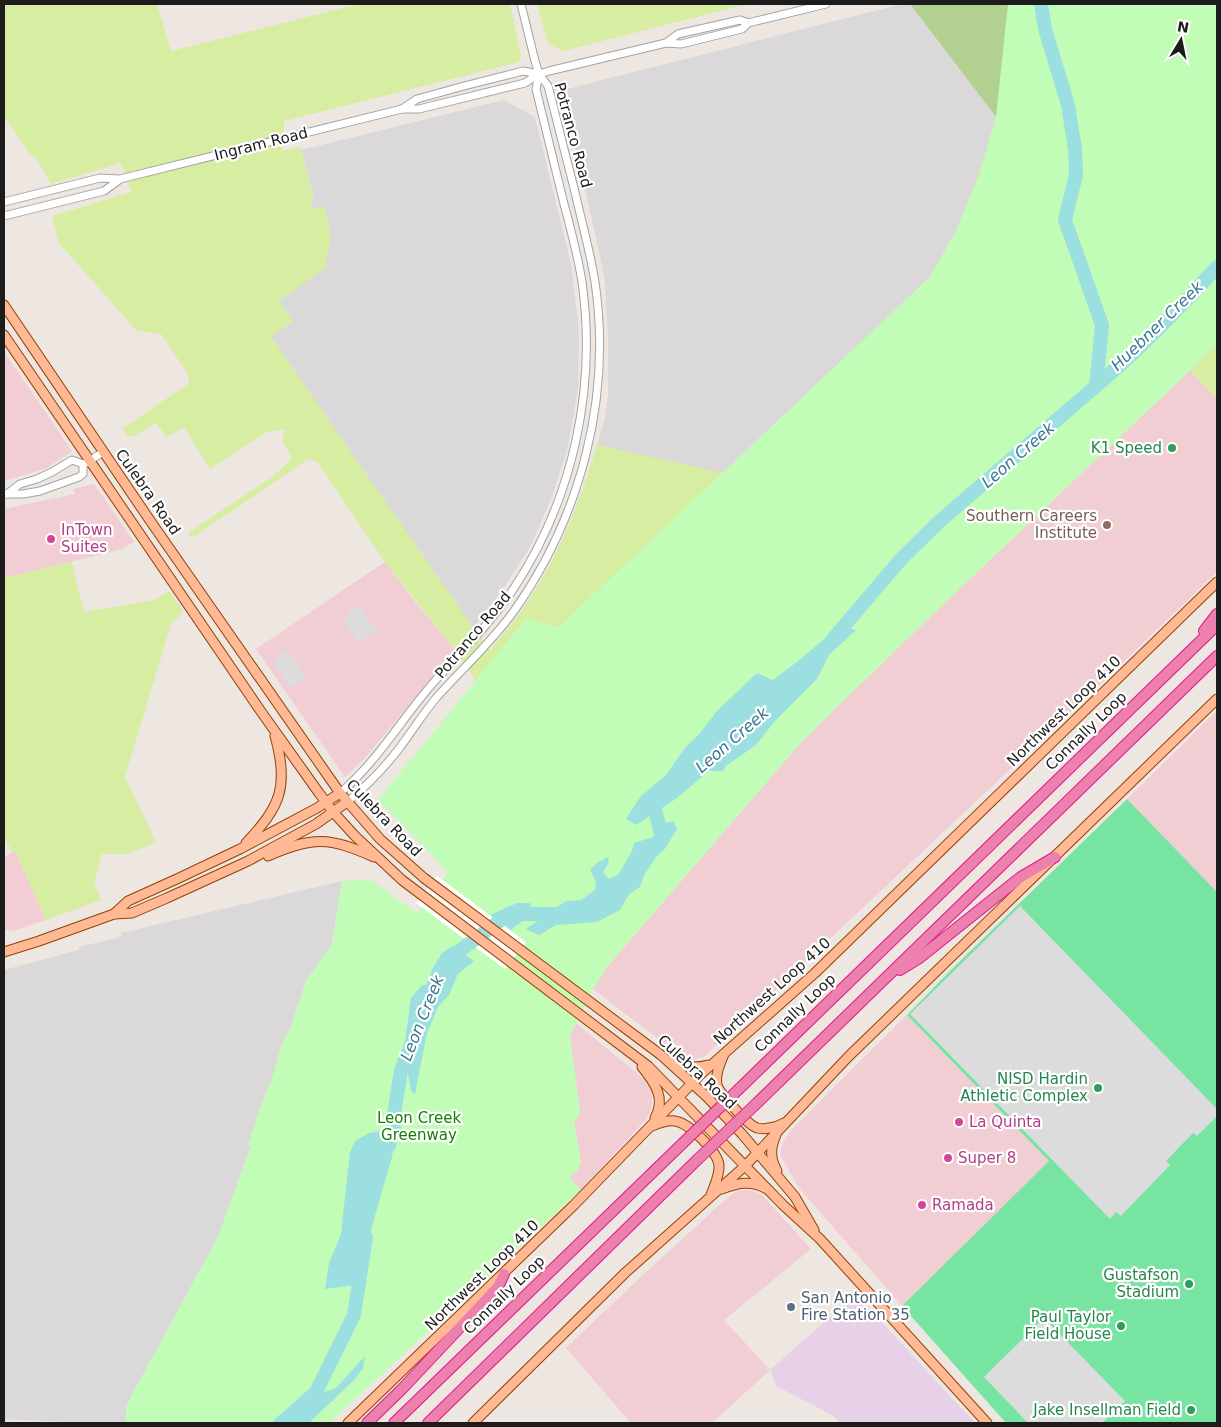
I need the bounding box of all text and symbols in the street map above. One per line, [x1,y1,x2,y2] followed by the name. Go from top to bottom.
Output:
[1156,15,1206,65] north arrow
[1176,18,1190,36] text: N
[550,80,596,190] street label: Potranco Road
[212,124,310,164] street label: Ingram Road
[1107,277,1207,375] water label: Huebner Creek
[978,418,1059,492] water label: Leon Creek
[1091,439,1162,457] place label: K1 Speed
[1166,442,1178,454] marker: K1 Speed
[112,446,184,538] street label: Culebra Road
[966,507,1097,542] place label: Southern Careers Institute
[1101,519,1113,531] marker: Southern Careers Institute
[61,521,113,556] place label: InTown Suites
[45,533,57,545] marker: InTown Suites
[431,588,515,682] street label: Potranco Road
[1003,652,1125,770] street label: Northwest Loop 410
[1042,688,1130,774] street label: Connally Loop
[692,703,773,777] water label: Leon Creek
[343,776,425,860] street label: Culebra Road
[710,934,834,1048] street label: Northwest Loop 410
[751,970,839,1056] street label: Connally Loop
[396,972,448,1064] water label: Leon Creek
[654,1031,740,1113] street label: Culebra Road
[960,1070,1088,1105] place label: NISD Hardin Athletic Complex
[1092,1082,1104,1094] marker: NISD Hardin Athletic Complex
[377,1109,461,1144] park label: Leon Creek Greenway
[969,1113,1041,1131] place label: La Quinta
[953,1116,965,1128] marker: La Quinta
[958,1149,1016,1167] place label: Super 8
[942,1152,954,1164] marker: Super 8
[932,1196,994,1214] place label: Ramada
[916,1199,928,1211] marker: Ramada
[421,1216,543,1334] street label: Northwest Loop 410
[460,1252,548,1338] street label: Connally Loop
[1103,1266,1179,1301] place label: Gustafson Stadium
[1183,1278,1195,1290] marker: Gustafson Stadium
[801,1289,910,1324] place label: San Antonio Fire Station 35
[785,1301,797,1313] marker: San Antonio Fire Station 35
[1025,1308,1112,1343] place label: Paul Taylor Field House
[1115,1320,1127,1332] marker: Paul Taylor Field House
[1032,1401,1181,1419] place label: Jake Insellman Field
[1185,1404,1197,1416] marker: Jake Insellman Field

